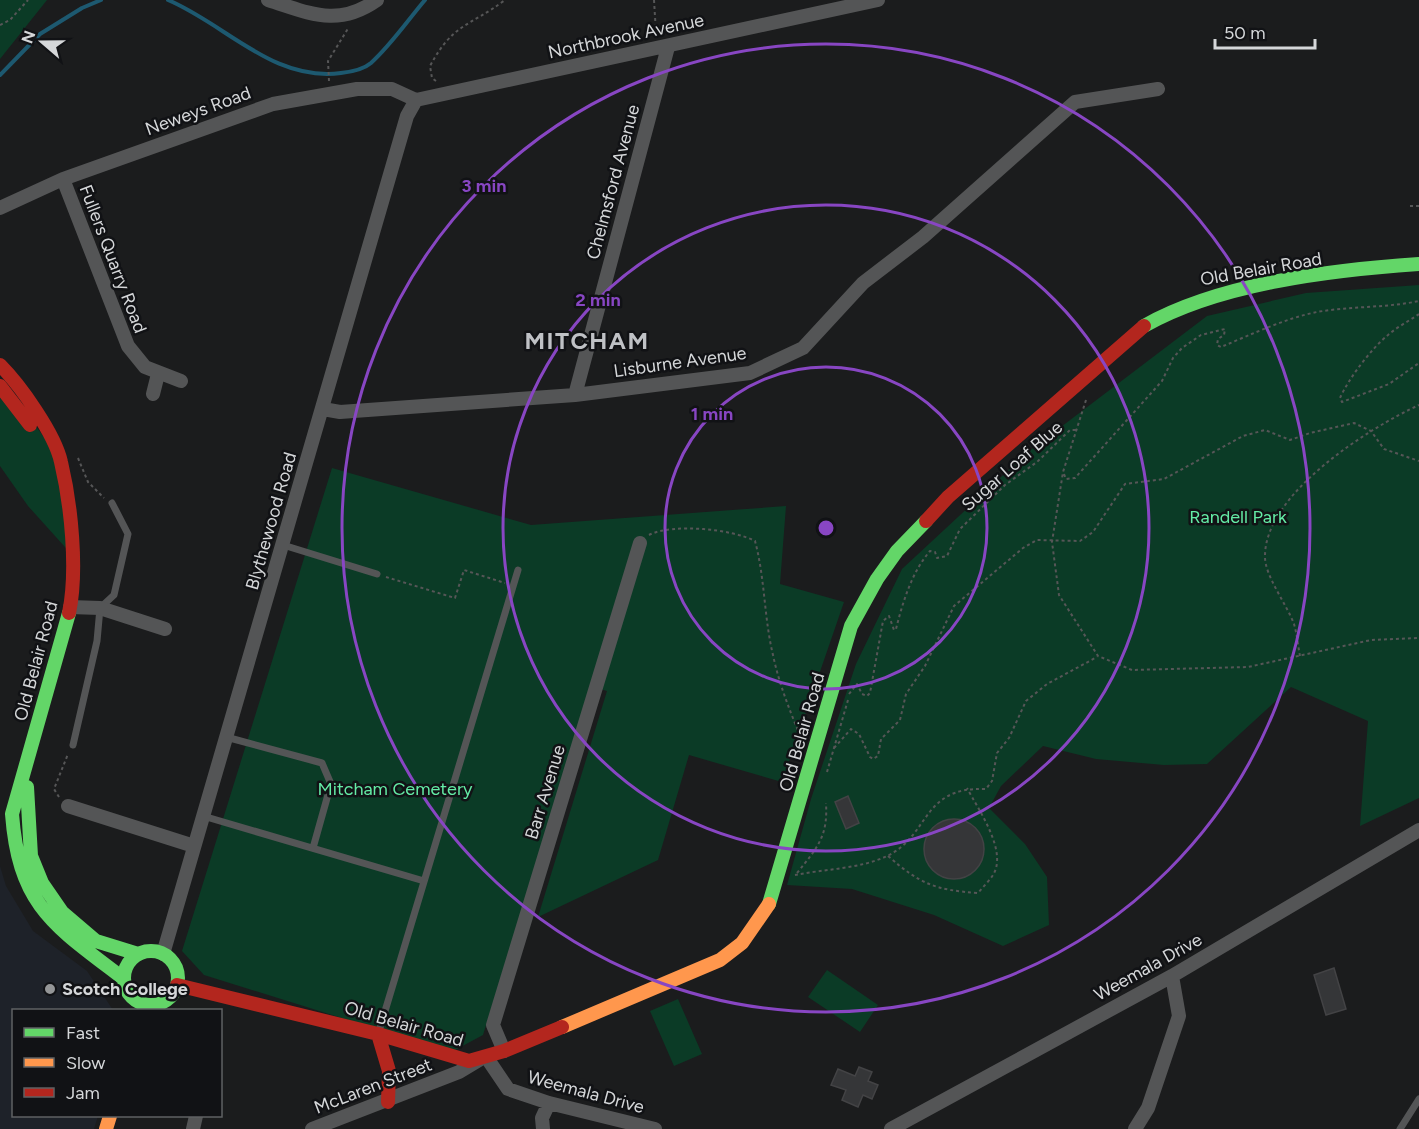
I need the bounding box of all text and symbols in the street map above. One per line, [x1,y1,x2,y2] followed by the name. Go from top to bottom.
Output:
[546,9,706,63] street label: Northbrook Avenue
[12,12,72,72] north arrow
[1215,12,1316,50] scale bar
[1224,22,1266,44] text: 50 m
[17,28,39,46] text: N
[142,82,254,140] street label: Neweys Road
[582,102,644,262] street label: Chelmsford Avenue
[462,175,506,197] text: 3 min
[75,182,151,336] street label: Fullers Quarry Road
[1199,247,1323,291] street label: Old Belair Road
[575,289,621,311] text: 2 min
[524,326,650,355] district label: MITCHAM
[612,342,748,382] street label: Lisburne Avenue
[691,403,733,425] text: 1 min
[957,416,1067,516] street label: Sugar Loaf Blue
[241,450,301,592] street label: Blythewood Road
[1189,506,1287,528] park label: Randell Park
[816,518,836,538] centre of rings
[9,599,63,723] street label: Old Belair Road
[774,670,830,794] street label: Old Belair Road
[520,742,570,842] street label: Barr Avenue
[318,778,473,800] park label: Mitcham Cemetery
[1090,928,1206,1006] street label: Weemala Drive
[62,978,188,1000] place label: Scotch College
[43,982,57,996] marker: Scotch College
[342,996,466,1052] street label: Old Belair Road
[12,1009,222,1117] legend
[66,1022,100,1044] text: Fast
[66,1052,105,1074] text: Slow
[311,1053,435,1119] street label: McLaren Street
[525,1066,647,1118] street label: Weemala Drive
[66,1082,100,1104] text: Jam

